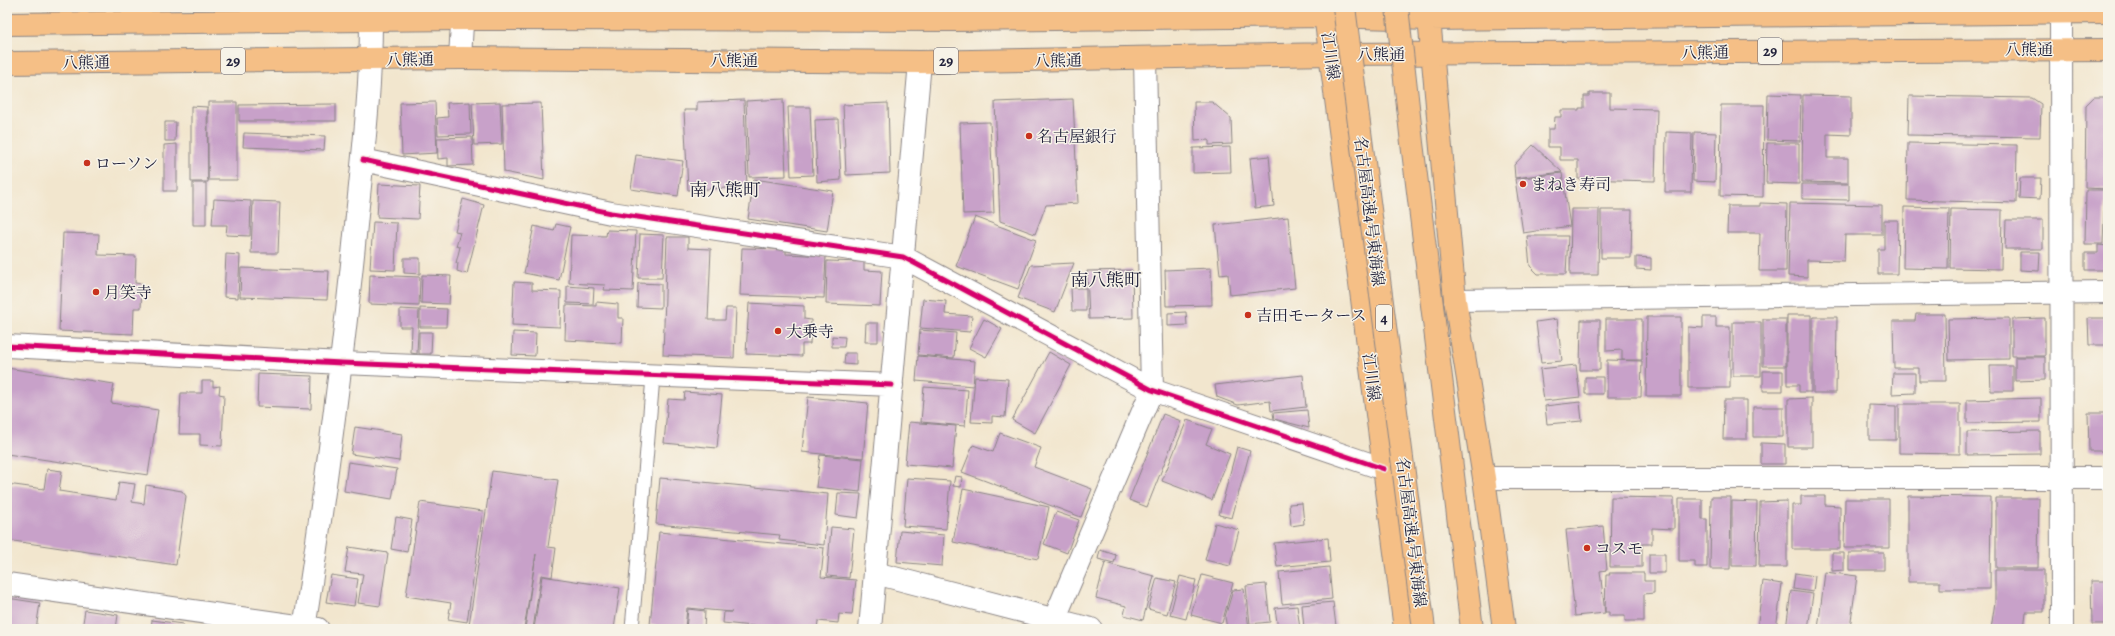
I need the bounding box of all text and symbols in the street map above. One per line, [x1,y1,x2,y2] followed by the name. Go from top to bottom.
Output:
[1316,31,1344,81] street label: 江川線
[1758,38,1782,64] road number: 29
[2005,39,2053,61] street label: 八熊通
[1681,42,1729,64] street label: 八熊通
[1357,44,1405,66] street label: 八熊通
[221,48,245,74] road number: 29
[934,48,958,74] road number: 29
[386,49,434,71] street label: 八熊通
[710,50,758,72] street label: 八熊通
[1034,50,1082,72] street label: 八熊通
[62,52,110,74] street label: 八熊通
[1037,126,1117,148] place label: 名古屋銀行
[1024,131,1034,141] marker: 名古屋銀行
[1349,135,1389,288] street label: 名古屋高速4号東海線
[95,153,158,175] place label: ローソン
[82,158,92,168] marker: ローソン
[1531,174,1611,196] place label: まねき寿司
[689,178,761,202] district label: 南八熊町
[1518,179,1528,189] marker: まねき寿司
[1070,268,1142,292] district label: 南八熊町
[104,282,152,304] place label: 月笑寺
[91,287,101,297] marker: 月笑寺
[1256,305,1367,327] place label: 吉田モータース
[1376,305,1392,331] road number: 4
[1243,310,1253,320] marker: 吉田モータース
[786,321,834,343] place label: 大乗寺
[773,326,783,336] marker: 大乗寺
[1357,352,1385,402] street label: 江川線
[1391,456,1431,609] street label: 名古屋高速4号東海線
[1595,538,1643,560] place label: コスモ
[1582,543,1592,553] marker: コスモ

